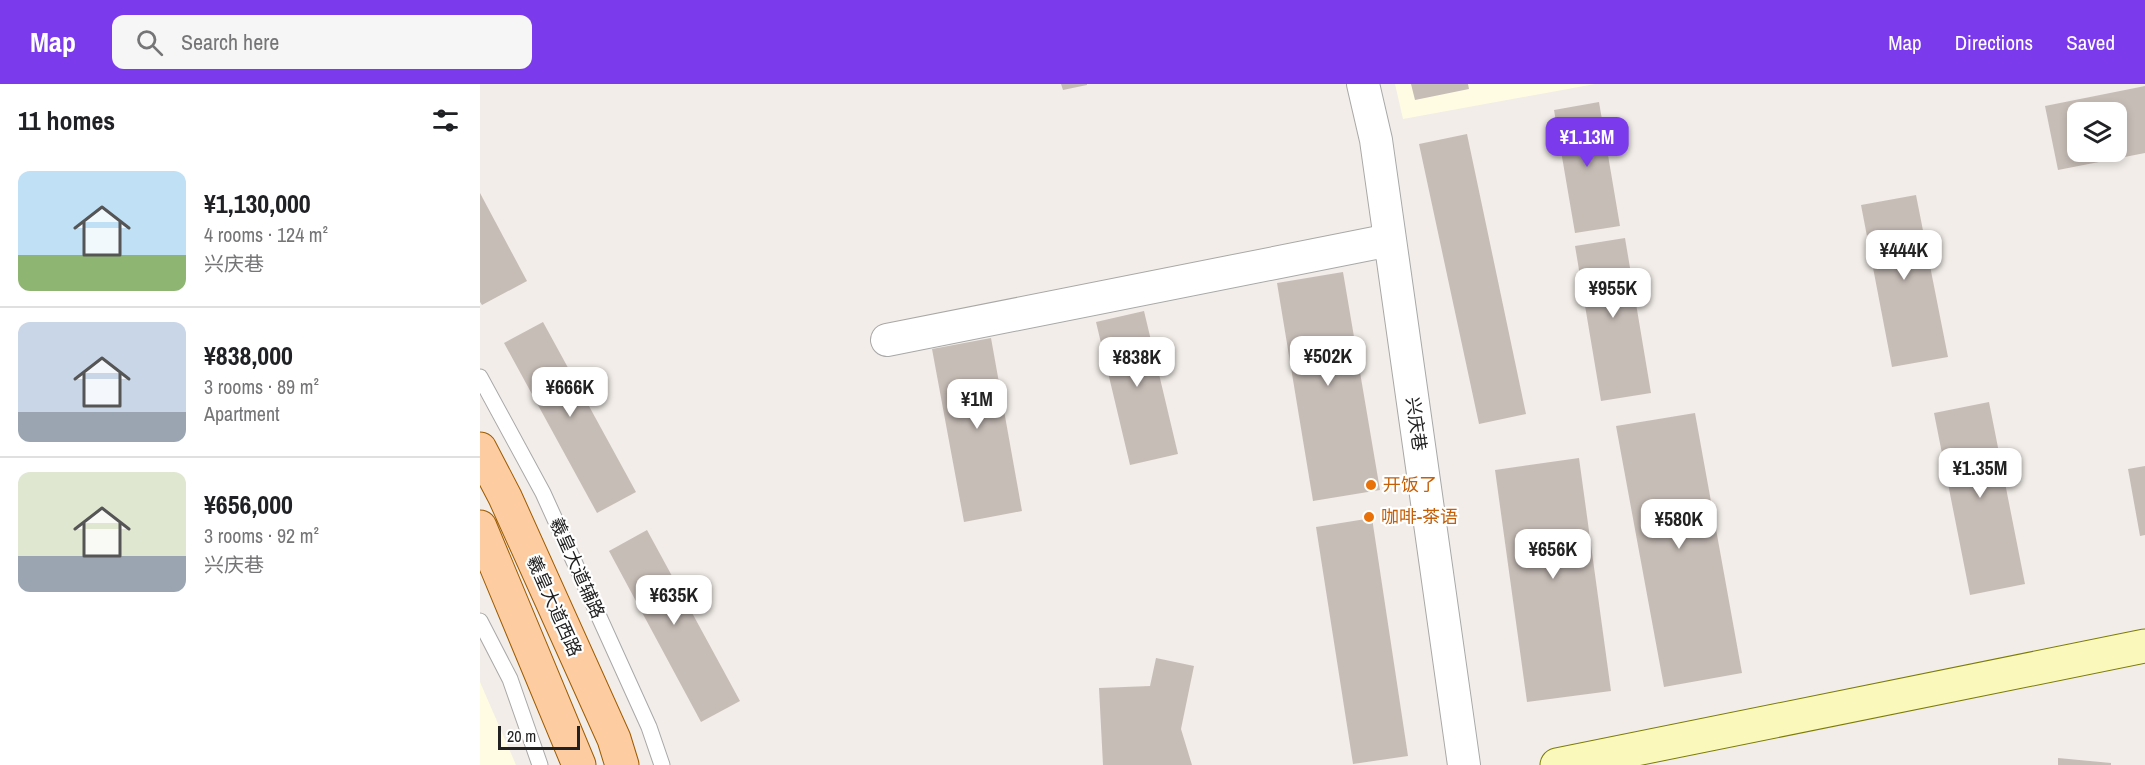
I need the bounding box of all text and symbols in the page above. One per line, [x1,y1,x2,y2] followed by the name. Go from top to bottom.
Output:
[112,15,532,69] search box
[30,23,76,61] text: Map
[133,26,166,59] icon: search
[181,27,279,57] text: Search here
[1888,28,1922,57] text: Map
[1955,28,2033,57] text: Directions
[2066,28,2115,57] text: Saved
[2067,102,2127,162] map controls
[2067,102,2127,162] button: layers
[18,103,115,138] text: 11 homes
[429,104,462,137] icon: filters
[1538,117,1636,168] pin: ¥1.13M
[1560,123,1614,150] text: ¥1.13M
[204,186,311,221] text: ¥1,130,000
[66,195,138,267] icon: home
[204,221,328,248] text: 4 rooms · 124 m²
[1862,230,1946,281] pin: ¥444K
[1880,236,1928,263] text: ¥444K
[204,250,264,277] text: 兴庆巷
[1571,268,1655,319] pin: ¥955K
[1589,274,1637,301] text: ¥955K
[1286,336,1370,387] pin: ¥502K
[1095,337,1179,388] pin: ¥838K
[204,338,293,373] text: ¥838,000
[1304,342,1352,369] text: ¥502K
[1113,343,1161,370] text: ¥838K
[66,346,138,418] icon: home
[528,367,612,418] pin: ¥666K
[204,373,319,400] text: 3 rooms · 89 m²
[546,373,594,400] text: ¥666K
[948,379,1006,430] pin: ¥1M
[961,385,993,412] text: ¥1M
[1400,395,1433,452] street label: 兴庆巷
[204,400,280,427] text: Apartment
[1931,448,2029,499] pin: ¥1.35M
[1953,454,2007,481] text: ¥1.35M
[1383,472,1437,497] place label: 开饭了
[1364,478,1378,492] marker: 开饭了
[204,487,293,522] text: ¥656,000
[66,496,138,568] icon: home
[1637,499,1721,550] pin: ¥580K
[1381,504,1458,529] place label: 咖啡-茶语
[1655,505,1703,532] text: ¥580K
[1362,510,1376,524] marker: 咖啡-茶语
[544,513,611,622] street label: 羲皇大道辅路
[204,522,319,549] text: 3 rooms · 92 m²
[1511,529,1595,580] pin: ¥656K
[1529,535,1577,562] text: ¥656K
[204,551,264,578] text: 兴庆巷
[521,551,588,660] street label: 羲皇大道西路
[632,575,716,626] pin: ¥635K
[650,581,698,608] text: ¥635K
[498,723,580,750] scale bar
[507,725,536,747] text: 20 m

